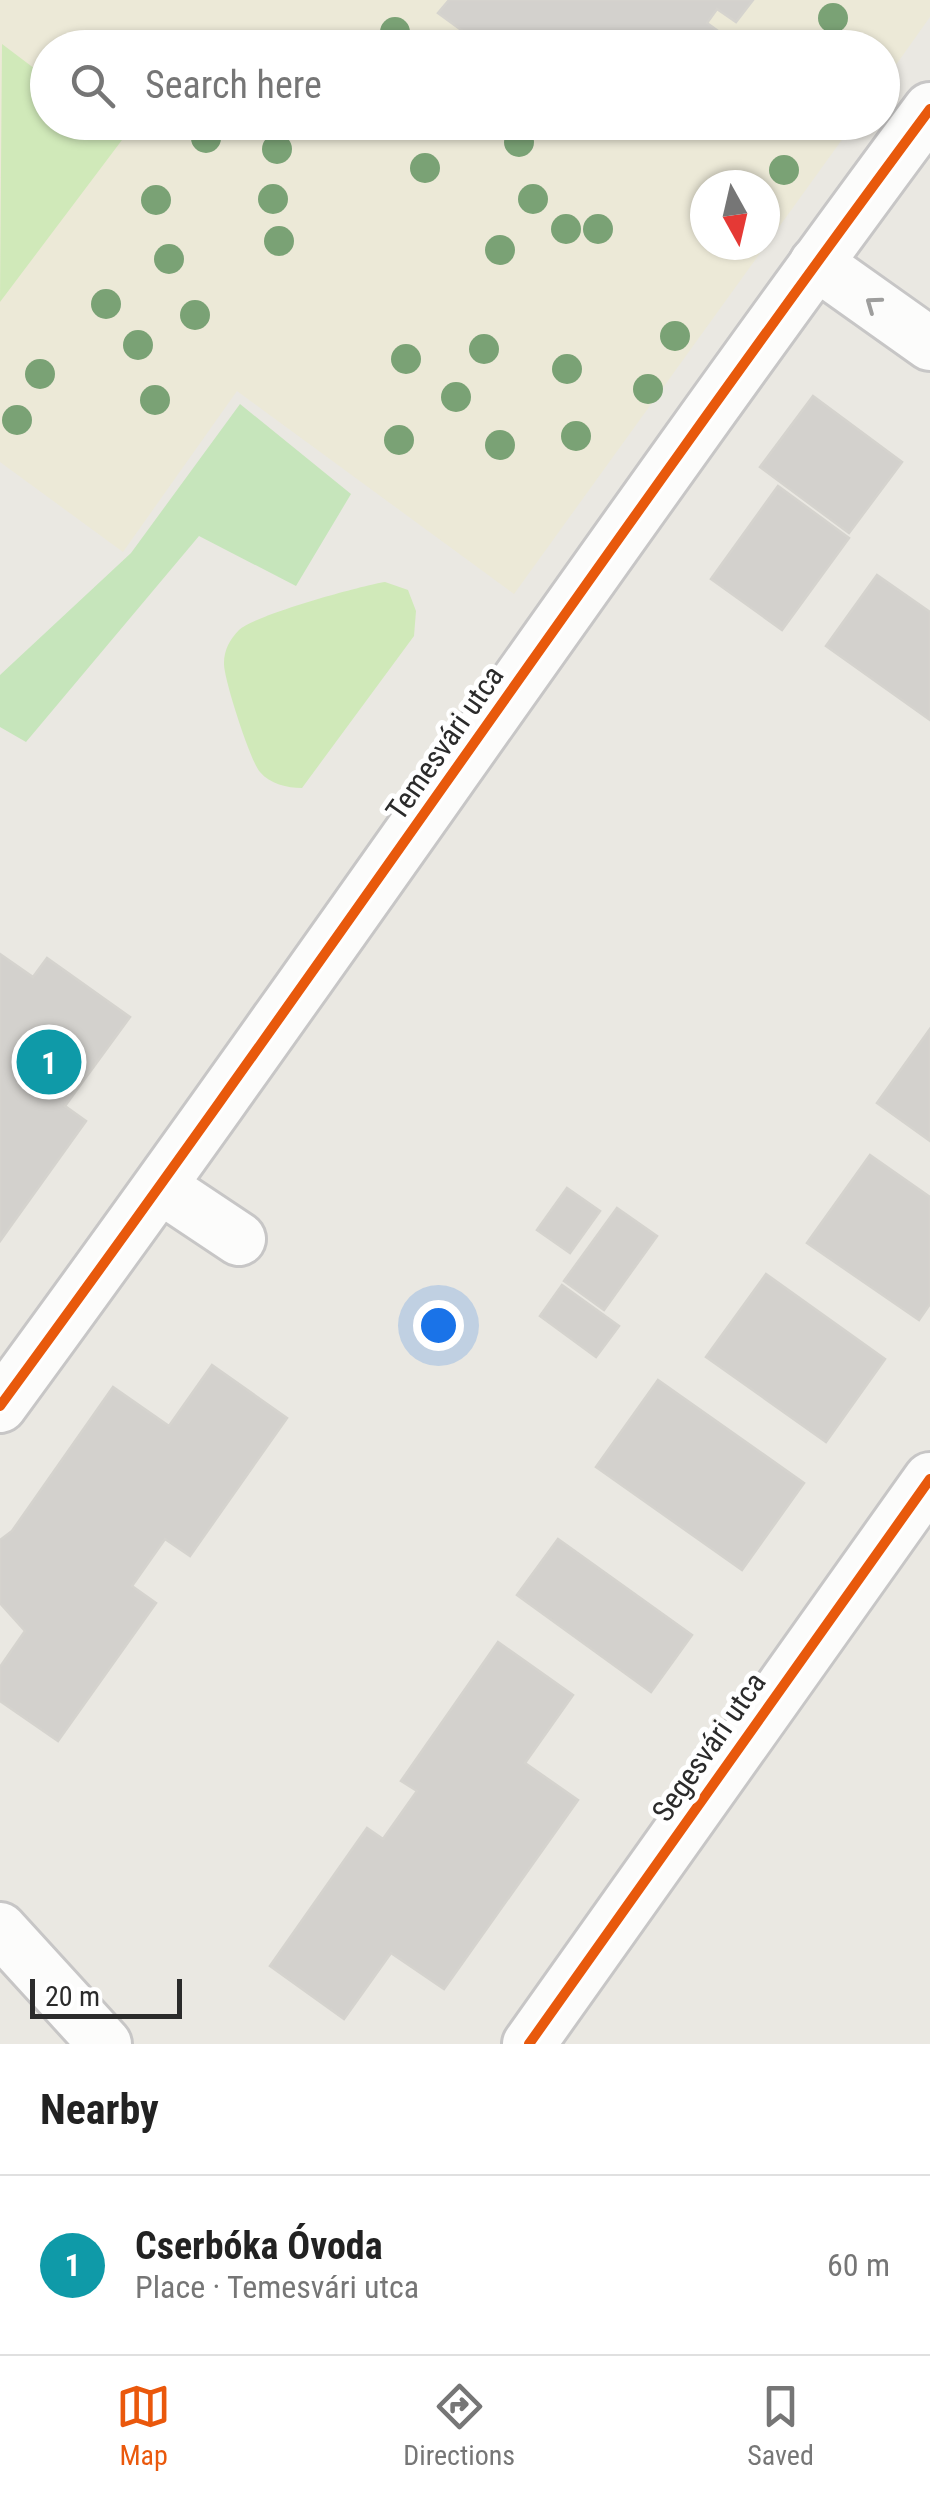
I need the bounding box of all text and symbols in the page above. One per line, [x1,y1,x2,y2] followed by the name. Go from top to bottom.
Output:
[30,30,900,140] search box
[65,58,120,113] icon: search
[145,63,322,107] text: Search here
[690,170,780,260] north arrow
[866,298,884,315] one-way arrow
[379,659,511,827] street label: Temesvári utca
[17,1024,82,1100] pin: 1
[413,1300,464,1351] your location
[644,1666,773,1828] street label: Segesvári utca
[30,1974,182,2018] scale bar
[45,1980,100,2013] text: 20 m
[40,2085,159,2134] text: Nearby
[135,2224,383,2268] text: Cserbóka Óvoda
[64,2246,81,2284] text: 1
[827,2246,890,2284] text: 60 m
[135,2268,419,2306] text: Place · Temesvári utca
[116,2379,171,2472] tab: Map
[403,2379,515,2472] tab: Directions
[747,2379,814,2472] tab: Saved

